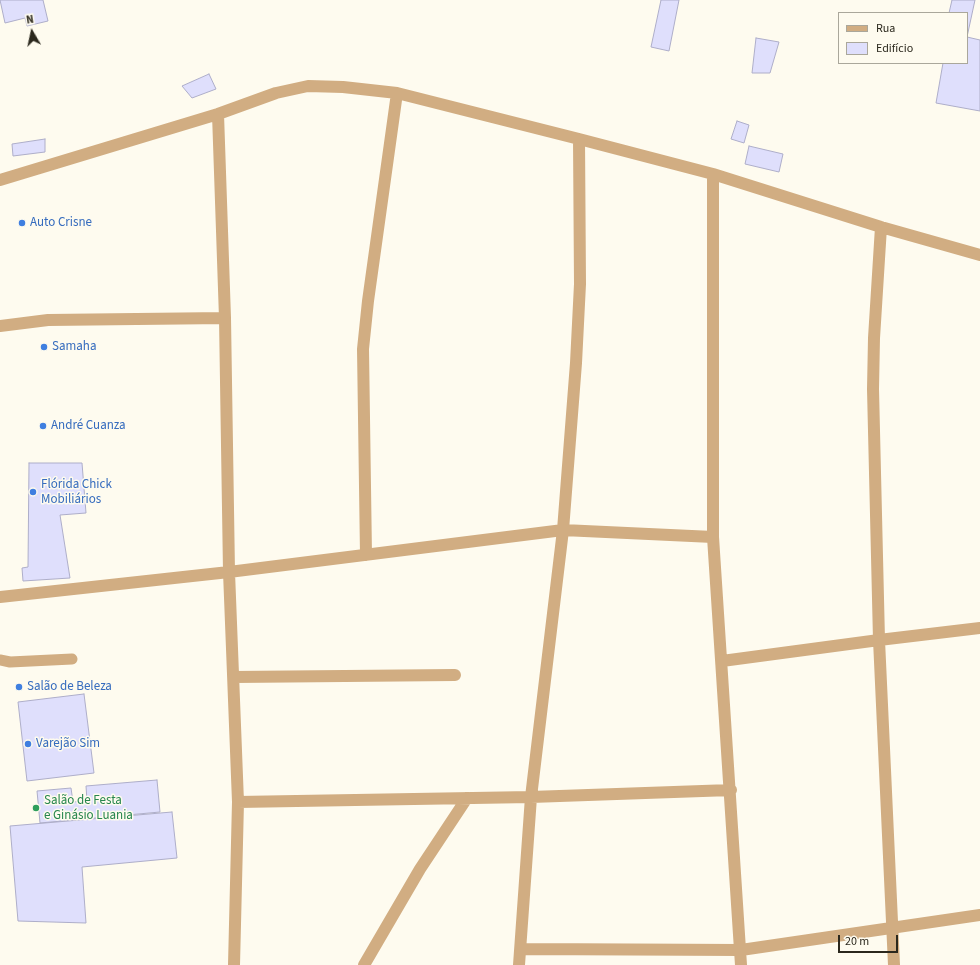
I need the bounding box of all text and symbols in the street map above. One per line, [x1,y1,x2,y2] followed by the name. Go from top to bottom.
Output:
[12,12,52,52] north arrow
[25,12,35,28] text: N
[838,12,968,64] legend
[876,20,895,37] text: Rua
[876,40,913,57] text: Edifício
[30,215,92,231] place label: Auto Crisne
[17,218,27,228] marker: Auto Crisne
[52,339,96,355] place label: Samaha
[39,342,49,352] marker: Samaha
[51,418,126,434] place label: André Cuanza
[38,421,48,431] marker: André Cuanza
[41,477,112,508] place label: Flórida Chick Mobiliários
[28,487,38,497] marker: Flórida Chick Mobiliários
[27,679,112,695] place label: Salão de Beleza
[14,682,24,692] marker: Salão de Beleza
[36,736,100,752] place label: Varejão Sim
[23,739,33,749] marker: Varejão Sim
[44,793,133,824] place label: Salão de Festa e Ginásio Luania
[31,803,41,813] marker: Salão de Festa e Ginásio Luania
[840,927,900,953] scale bar
[845,933,869,950] text: 20 m

